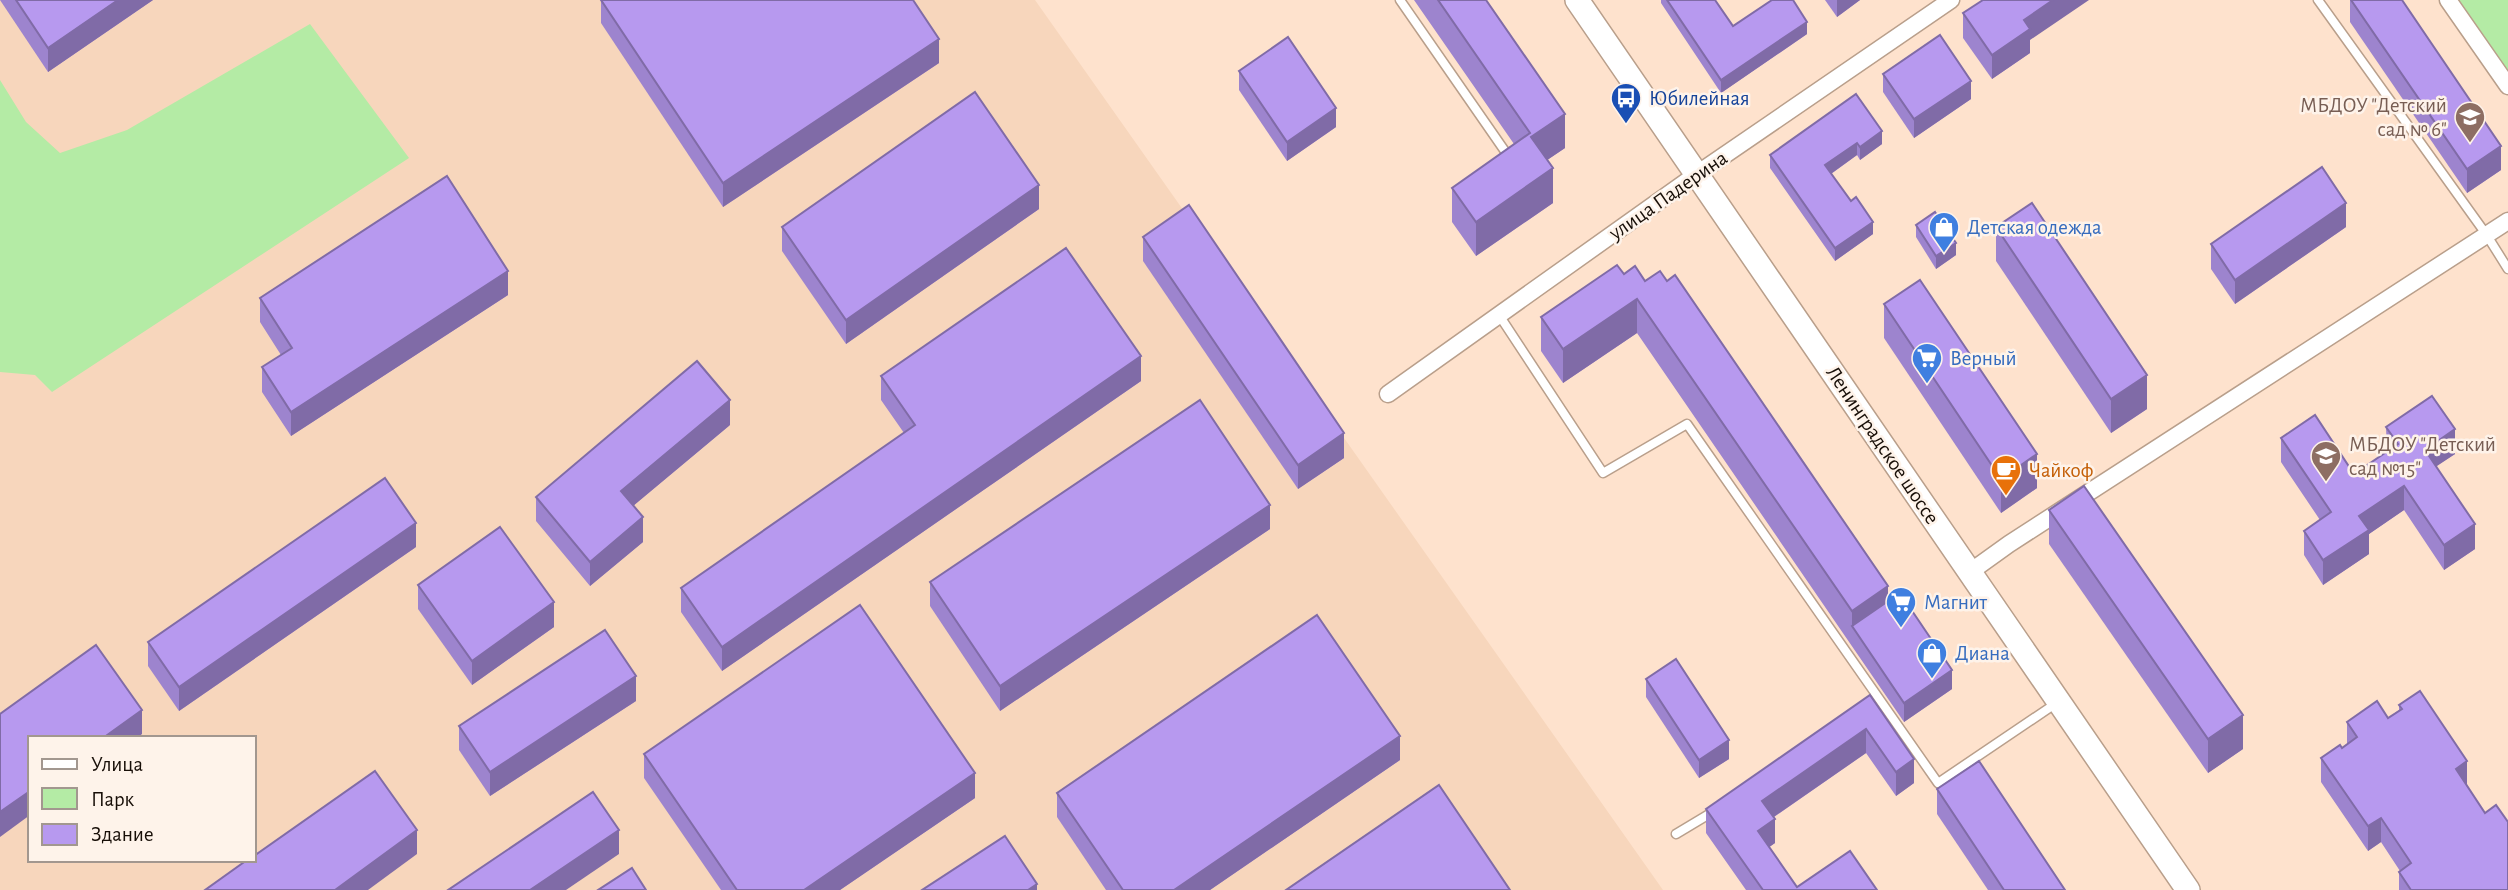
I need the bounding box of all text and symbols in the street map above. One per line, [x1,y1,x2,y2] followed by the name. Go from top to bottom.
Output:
[1609,81,1643,125] bus stop icon: Юбилейная
[1649,88,1750,109] place label: Юбилейная
[2300,95,2447,140] place label: МБДОУ "Детский сад № 6"
[2453,100,2487,144] school or university icon: МБДОУ "Детский сад № 6"
[1605,147,1732,244] street label: улица Падерина
[1927,210,1961,254] shop icon: Детская одежда
[1967,217,2102,238] place label: Детская одежда
[1910,341,1944,385] supermarket icon: Верный
[1950,348,2017,369] place label: Верный
[1822,363,1943,528] street label: Ленинградское шоссе
[2349,434,2496,479] place label: МБДОУ "Детский сад №15"
[2309,439,2343,483] school or university icon: МБДОУ "Детский сад №15"
[1989,453,2023,497] cafe icon: Чайкоф
[2029,460,2093,481] place label: Чайкоф
[1884,585,1918,629] supermarket icon: Магнит
[1924,592,1988,613] place label: Магнит
[1915,636,1949,680] shop icon: Диана
[1955,643,2010,664] place label: Диана
[28,736,256,862] legend
[91,754,144,775] text: Улица
[91,789,135,810] text: Парк
[91,824,154,845] text: Здание

